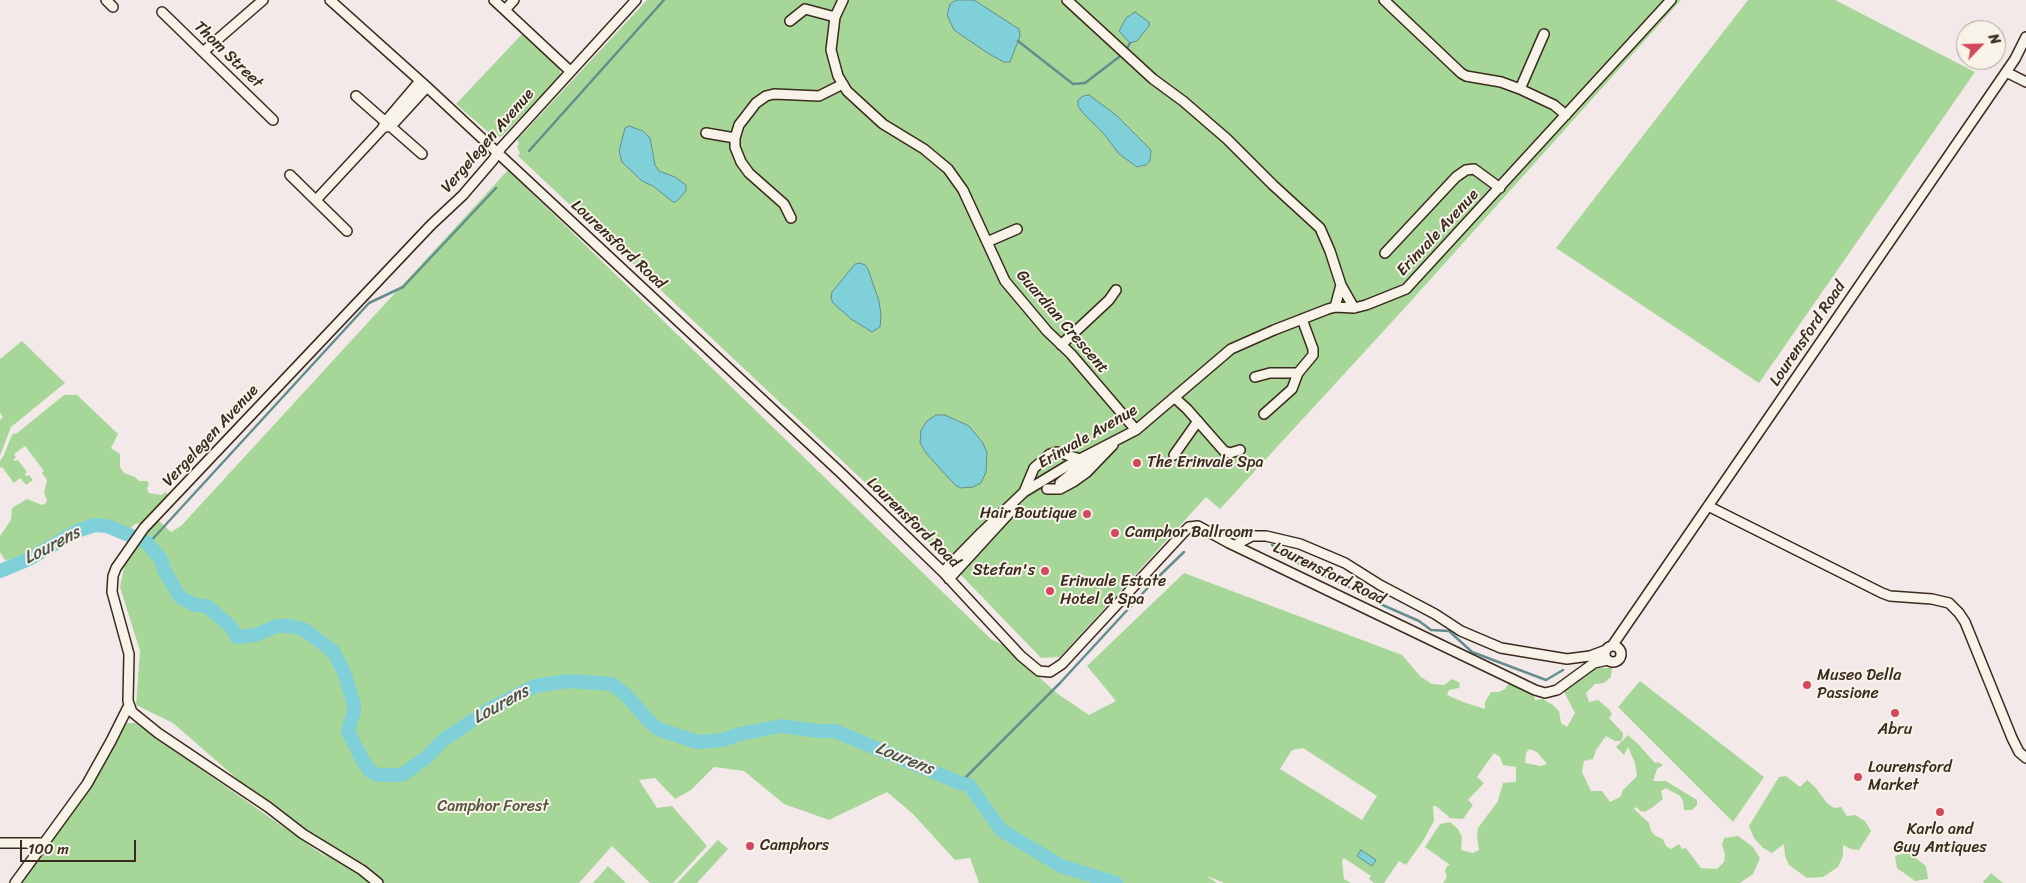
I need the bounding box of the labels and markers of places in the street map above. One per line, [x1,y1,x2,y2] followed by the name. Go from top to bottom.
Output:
[1147,453,1264,473] place label: The Erinvale Spa
[1131,457,1143,469] marker: The Erinvale Spa
[980,504,1077,524] place label: Hair Boutique
[1081,508,1093,520] marker: Hair Boutique
[1125,523,1253,543] place label: Camphor Ballroom
[1109,527,1121,539] marker: Camphor Ballroom
[973,561,1035,581] place label: Stefan's
[1039,565,1051,577] marker: Stefan's
[1060,572,1166,610] place label: Erinvale Estate Hotel & Spa
[1044,585,1056,597] marker: Erinvale Estate Hotel & Spa
[1817,666,1901,704] place label: Museo Della Passione
[1801,679,1813,691] marker: Museo Della Passione
[1889,707,1901,719] marker: Abru
[1878,720,1912,740] place label: Abru
[1868,758,1952,796] place label: Lourensford Market
[1852,771,1864,783] marker: Lourensford Market
[1934,806,1946,818] marker: Karlo and Guy Antiques
[1894,820,1986,858] place label: Karlo and Guy Antiques
[760,836,829,856] place label: Camphors
[744,840,756,852] marker: Camphors

